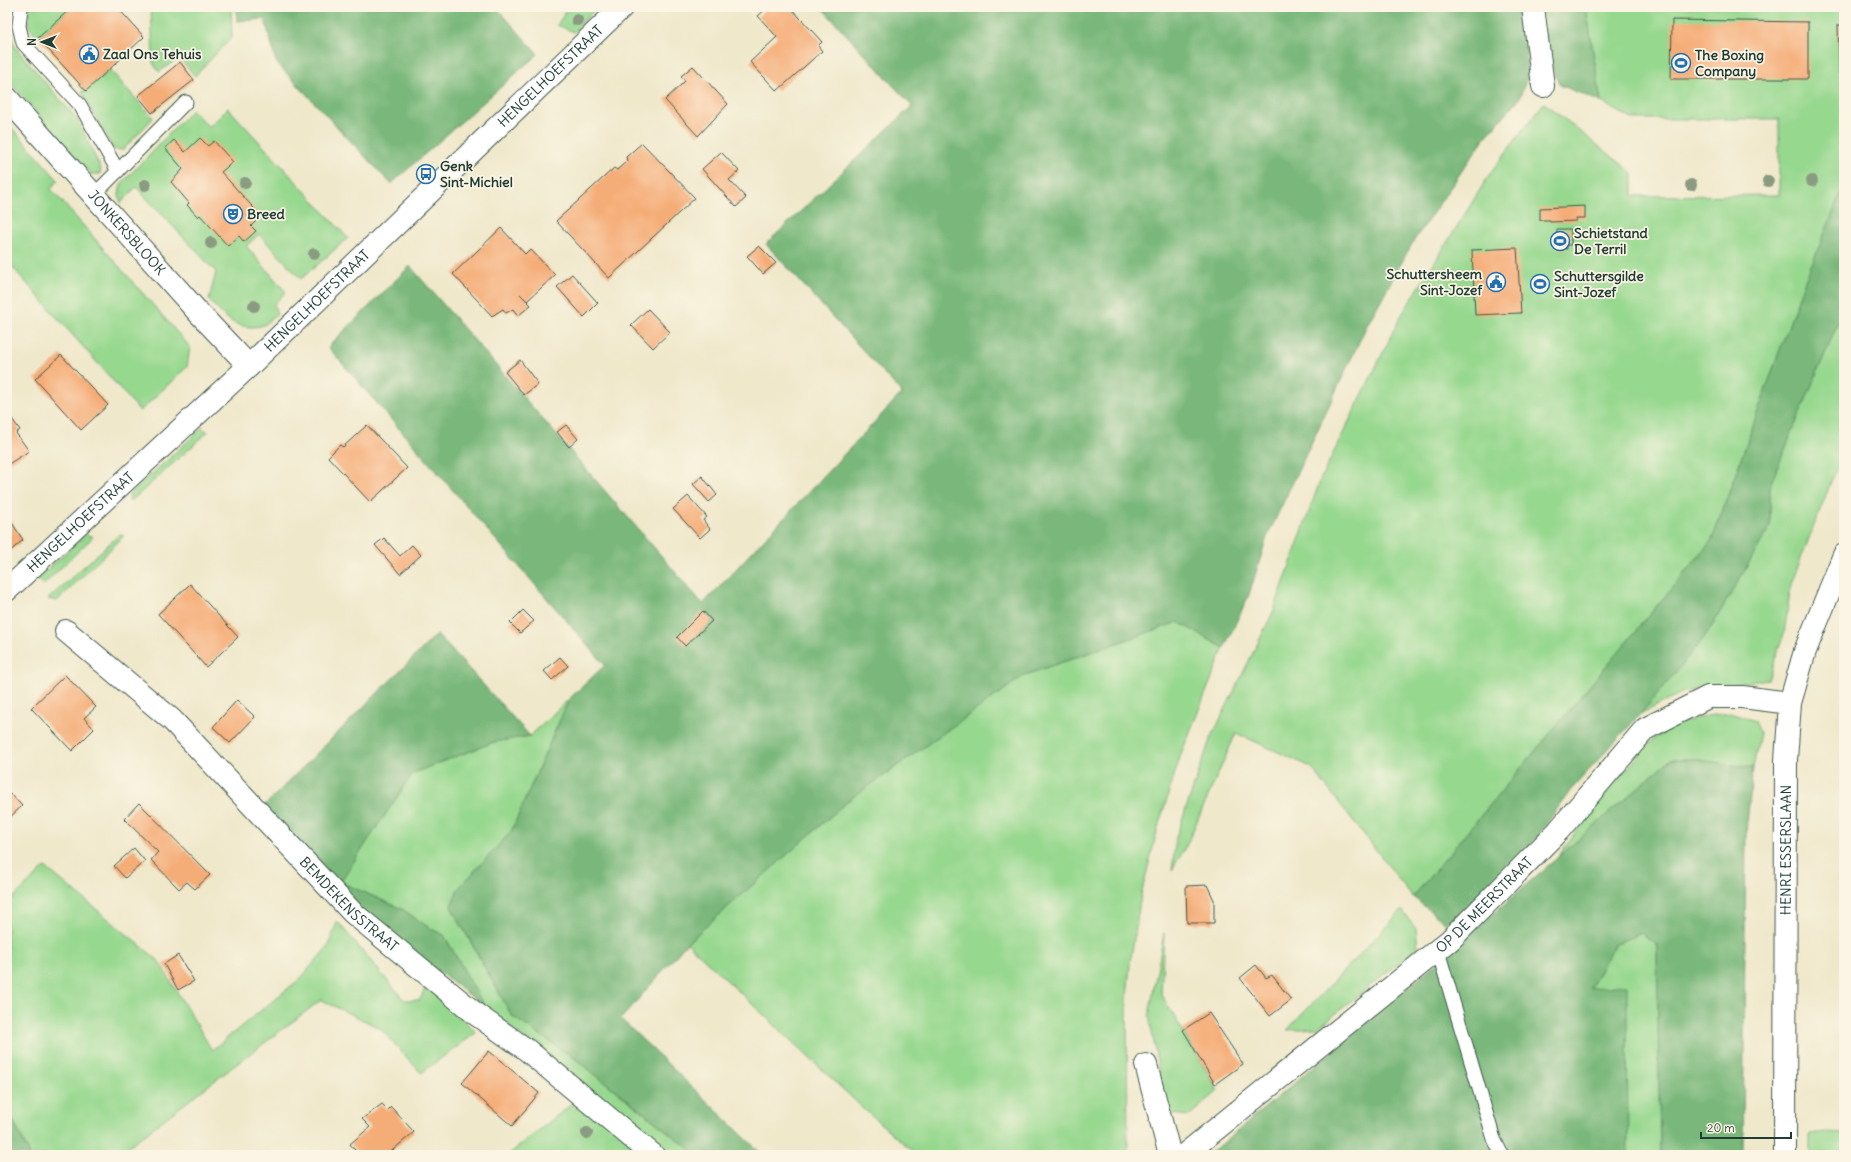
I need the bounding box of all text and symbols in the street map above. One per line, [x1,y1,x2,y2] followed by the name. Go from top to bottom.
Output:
[494,21,607,131] street label: HENGELHOEFSTRAAT
[22,22,62,62] north arrow
[25,38,39,46] text: N
[78,43,100,65] public building icon: Zaal Ons Tehuis
[103,45,202,63] place label: Zaal Ons Tehuis
[1695,46,1764,80] place label: The Boxing Company
[1670,52,1692,74] sports icon: The Boxing Company
[440,157,513,191] place label: Genk Sint-Michiel
[415,163,437,185] bus stop icon: Genk Sint-Michiel
[84,186,170,279] street label: JONKERSBLOOK
[222,203,244,225] theatre icon: Breed
[247,205,286,223] place label: Breed
[1574,224,1649,258] place label: Schietstand De Terril
[1549,230,1571,252] sports icon: Schietstand De Terril
[260,246,373,356] street label: HENGELHOEFSTRAAT
[1387,265,1483,299] place label: Schuttersheem Sint-Jozef
[1554,267,1644,301] place label: Schuttersgilde Sint-Jozef
[1485,271,1507,293] public building icon: Schuttersheem Sint-Jozef
[1529,273,1551,295] sports icon: Schuttersgilde Sint-Jozef
[23,468,138,576] street label: HENGELHOEFSTRAAT
[1777,785,1795,915] street label: HENRI ESSERSLAAN
[296,853,402,956] street label: BEMDEKENSSTRAAT
[1432,853,1536,957] street label: OP DE MEERSTRAAT
[1701,1114,1791,1140] scale bar
[1707,1120,1735,1135] text: 20 m

